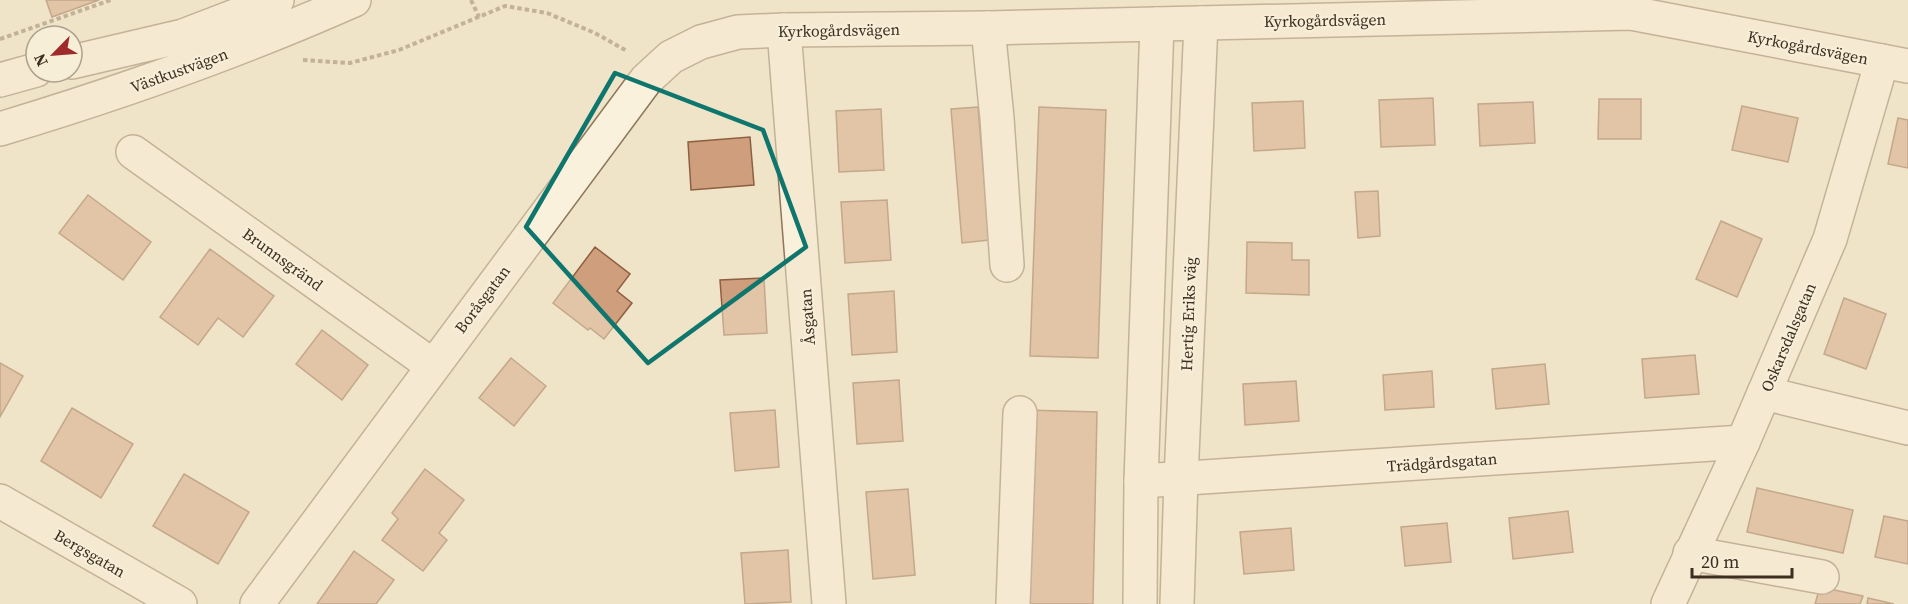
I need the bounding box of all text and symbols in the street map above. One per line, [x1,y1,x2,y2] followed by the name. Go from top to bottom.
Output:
[1264,8,1387,32] street label: Kyrkogårdsvägen
[778,18,901,42] street label: Kyrkogårdsvägen
[24,24,84,84] north arrow
[1746,25,1870,70] street label: Kyrkogårdsvägen
[127,42,231,98] street label: Västkustvägen
[28,50,53,70] text: N
[238,222,328,296] street label: Brunnsgränd
[1175,257,1201,371] street label: Hertig Eriks väg
[449,260,515,337] street label: Boråsgatan
[1755,279,1821,395] street label: Oskarsdalsgatan
[794,288,820,346] street label: Åsgatan
[1386,447,1498,477] street label: Trädgårdsgatan
[50,524,130,582] street label: Bergsgatan
[1692,541,1792,579] scale bar
[1701,549,1739,574] text: 20 m

